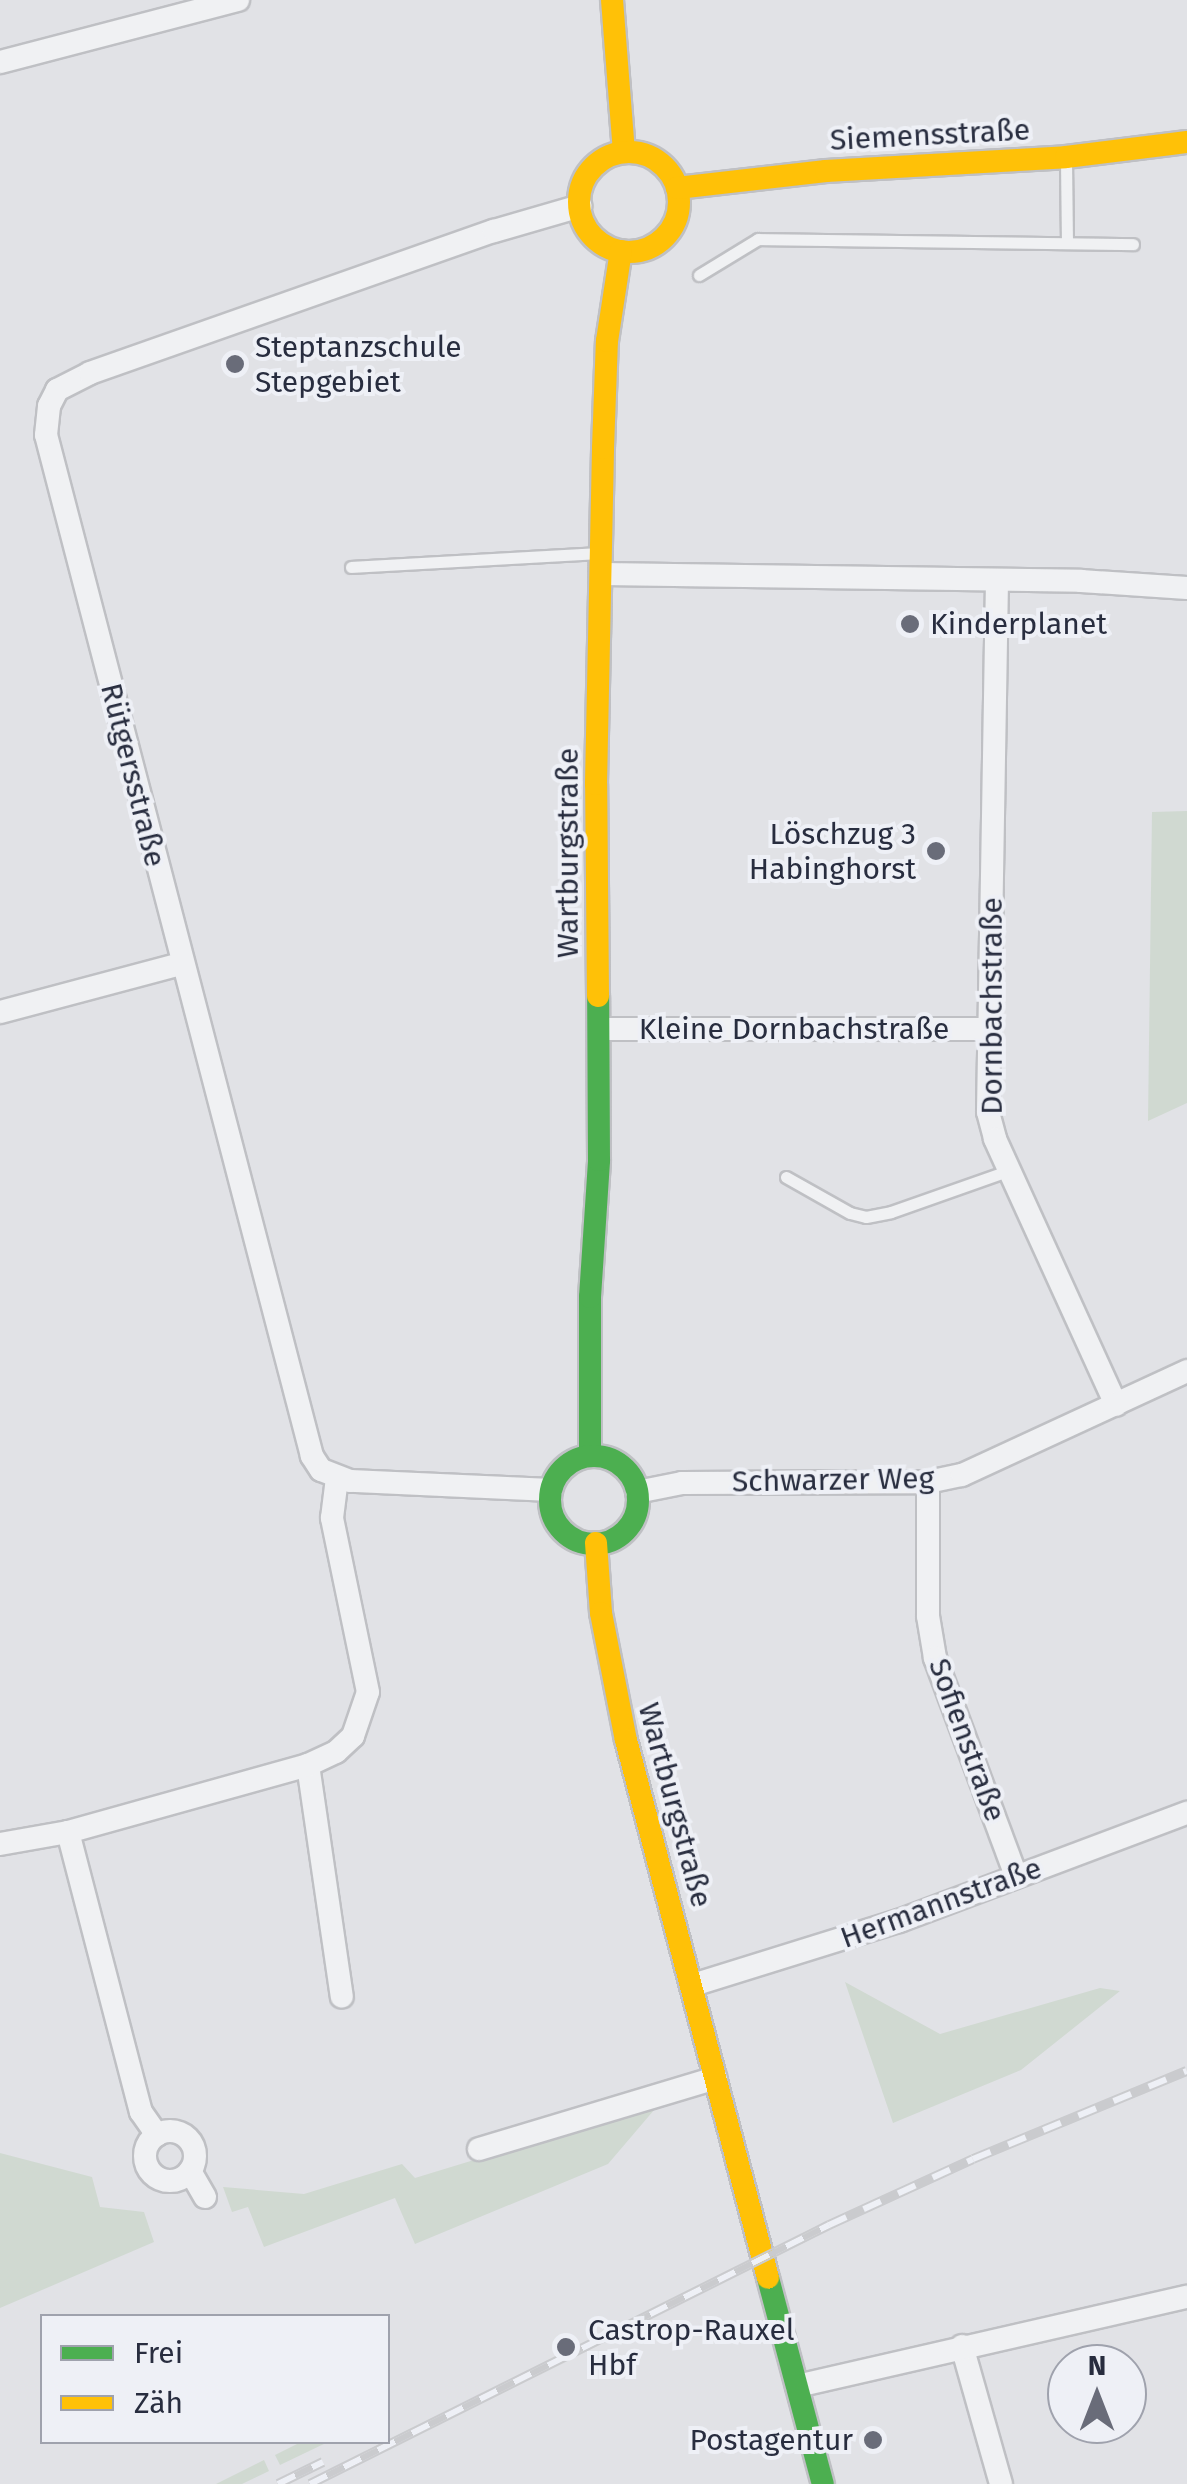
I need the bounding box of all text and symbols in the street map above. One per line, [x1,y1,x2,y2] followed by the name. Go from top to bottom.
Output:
[829,112,1031,158] street label: Siemensstraße
[255,329,462,400] place label: Steptanzschule Stepgebiet
[224,353,246,375] marker: Steptanzschule Stepgebiet
[930,606,1107,642] place label: Kinderplanet
[899,613,921,635] marker: Kinderplanet
[93,679,173,871] street label: Rütgersstraße
[550,748,586,958] street label: Wartburgstraße
[749,816,916,886] place label: Löschzug 3 Habinghorst
[925,840,947,862] marker: Löschzug 3 Habinghorst
[974,897,1010,1115] street label: Dornbachstraße
[639,1011,949,1047] street label: Kleine Dornbachstraße
[732,1460,934,1500] street label: Schwarzer Weg
[921,1654,1013,1826] street label: Sofienstraße
[630,1699,720,1911] street label: Wartburgstraße
[836,1850,1046,1956] street label: Hermannstraße
[588,2312,795,2382] place label: Castrop-Rauxel Hbf
[40,2314,390,2444] legend
[553,2334,579,2360] marker: Castrop-Rauxel Hbf
[134,2335,183,2371] text: Frei
[1047,2344,1147,2444] north arrow
[1088,2349,1106,2382] text: N
[134,2385,183,2421] text: Zäh
[689,2422,853,2458] place label: Postagentur
[862,2429,884,2451] marker: Postagentur

